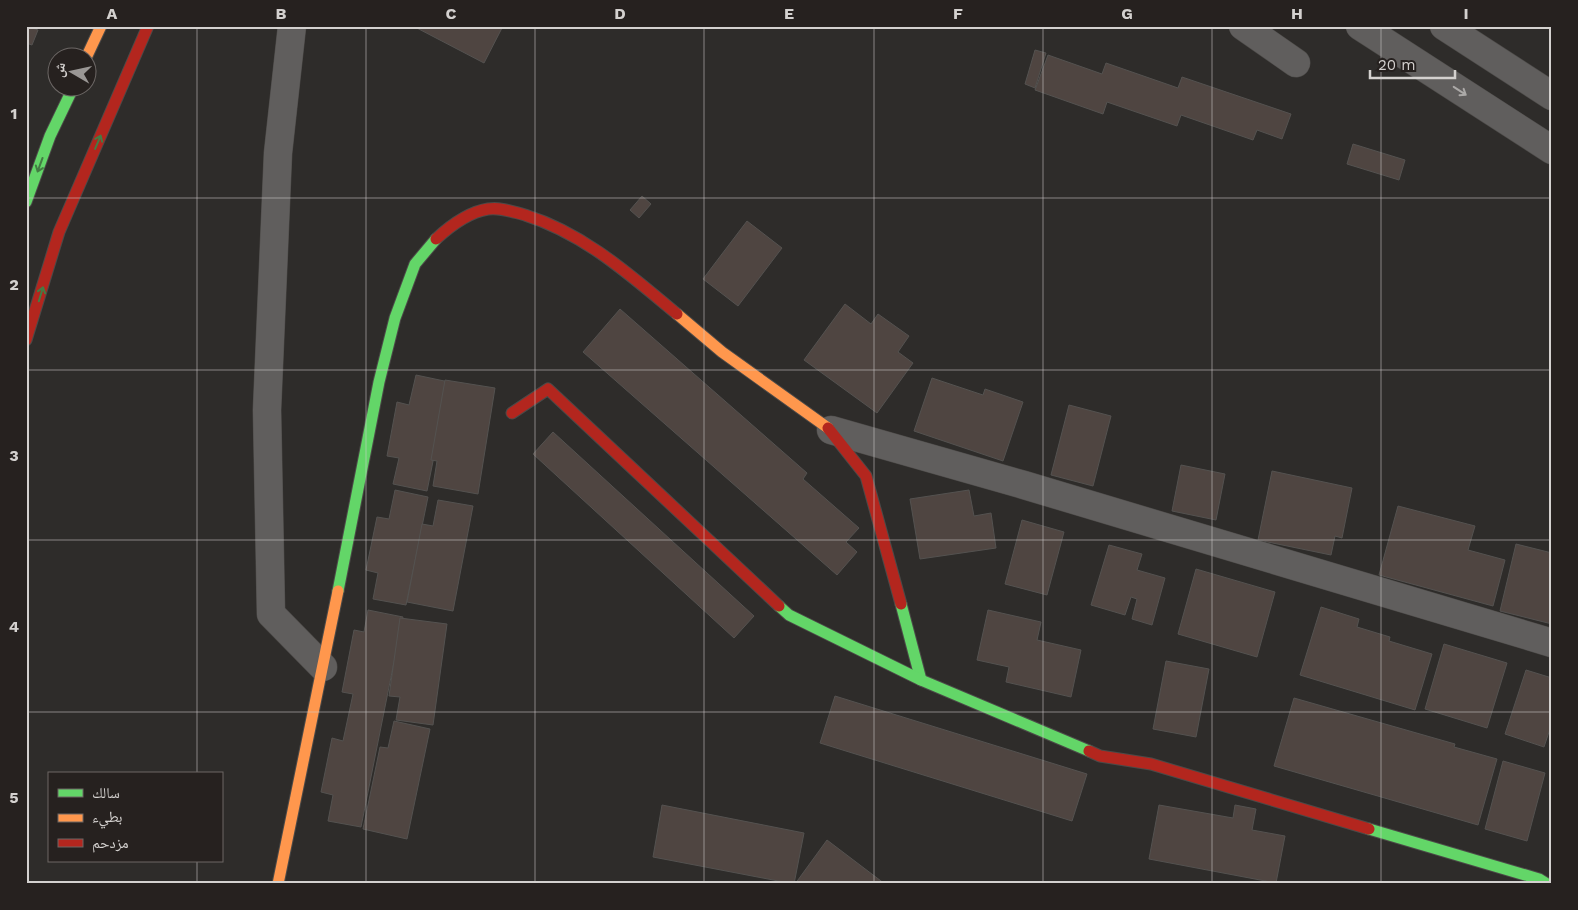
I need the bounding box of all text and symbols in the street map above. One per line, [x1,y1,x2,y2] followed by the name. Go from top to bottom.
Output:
[107,4,118,23] text: A
[276,4,287,23] text: B
[446,4,457,23] text: C
[614,4,626,23] text: D
[784,4,794,23] text: E
[953,4,963,23] text: F
[1121,4,1133,23] text: G
[1291,4,1303,23] text: H
[1463,4,1469,23] text: I
[48,48,98,98] north arrow
[1370,48,1456,80] scale bar
[1378,56,1416,74] text: 20 m
[50,61,69,79] text: ش
[1453,85,1467,96] one-way arrow
[11,104,17,123] text: 1
[94,135,104,150] one-way arrow
[35,156,44,172] one-way arrow
[9,275,19,294] text: 2
[36,286,46,302] one-way arrow
[9,446,19,465] text: 3
[9,617,19,636] text: 4
[48,772,222,862] legend
[92,784,120,802] text: سالك
[9,788,19,807] text: 5
[92,808,122,829] text: بطيء
[92,834,129,853] text: مزدحم

